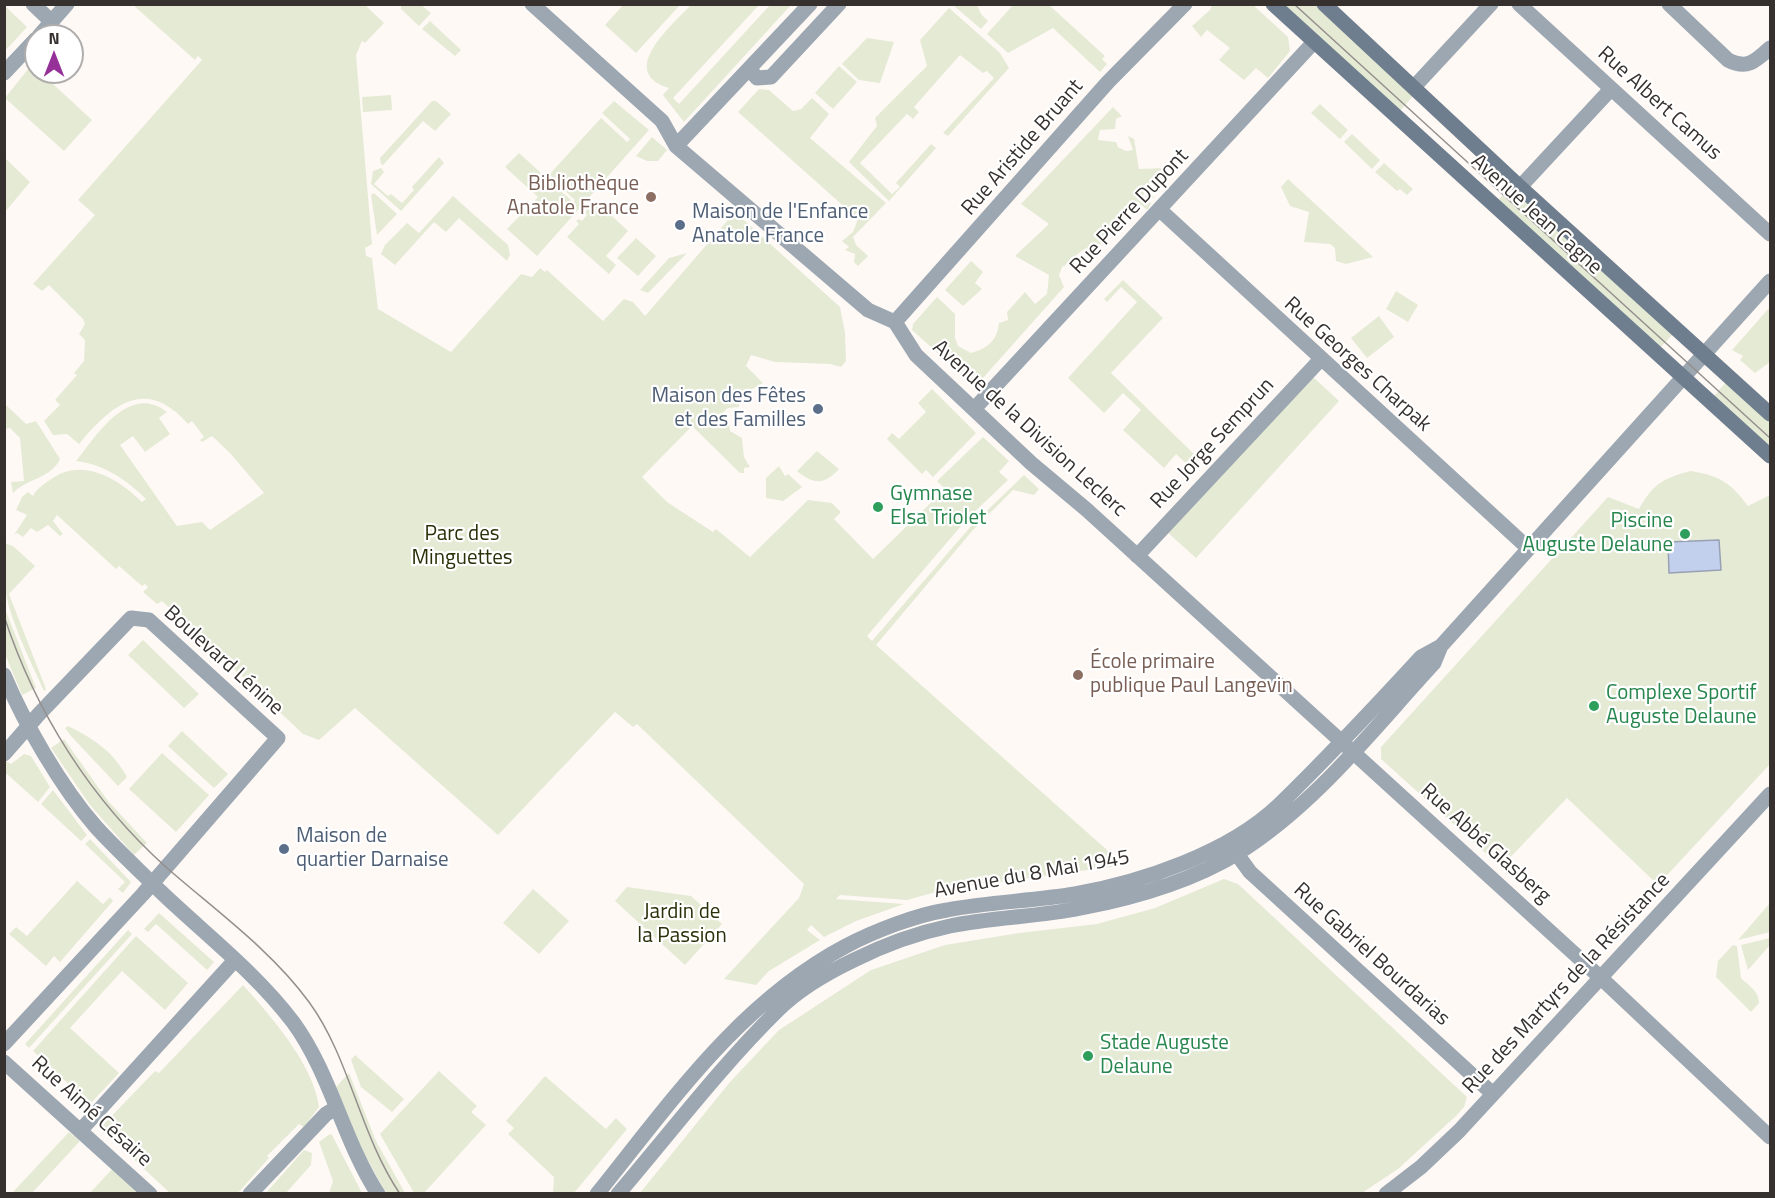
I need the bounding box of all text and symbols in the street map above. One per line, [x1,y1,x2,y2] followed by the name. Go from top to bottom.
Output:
[24,24,84,84] north arrow
[48,26,60,50] text: N
[1592,42,1726,166] street label: Rue Albert Camus
[957,75,1089,221] street label: Rue Aristide Bruant
[1066,144,1194,280] street label: Rue Pierre Dupont
[1465,149,1607,281] street label: Avenue Jean Cagne
[507,172,639,222] place label: Bibliothèque Anatole France
[644,190,658,204] marker: Bibliothèque Anatole France
[692,200,868,250] place label: Maison de l'Enfance Anatole France
[673,218,687,232] marker: Maison de l'Enfance Anatole France
[1278,292,1436,438] street label: Rue Georges Charpak
[927,335,1131,523] street label: Avenue de la Division Leclerc
[1146,373,1280,515] street label: Rue Jorge Semprun
[651,384,806,434] place label: Maison des Fêtes et des Familles
[811,402,825,416] marker: Maison des Fêtes et des Familles
[890,482,986,532] place label: Gymnase Elsa Triolet
[871,500,885,514] marker: Gymnase Elsa Triolet
[1522,509,1673,559] place label: Piscine Auguste Delaune
[411,522,513,572] park label: Parc des Minguettes
[1678,527,1692,541] marker: Piscine Auguste Delaune
[158,601,288,721] street label: Boulevard Lénine
[1090,650,1293,700] place label: École primaire publique Paul Langevin
[1071,668,1085,682] marker: École primaire publique Paul Langevin
[1606,681,1757,731] place label: Complexe Sportif Auguste Delaune
[1587,699,1601,713] marker: Complexe Sportif Auguste Delaune
[1415,779,1555,909] street label: Rue Abbé Glasberg
[296,824,449,874] place label: Maison de quartier Darnaise
[277,842,291,856] marker: Maison de quartier Darnaise
[932,845,1132,905] street label: Avenue du 8 Mai 1945
[1458,868,1676,1100] street label: Rue des Martyrs de la Résistance
[1288,878,1454,1032] street label: Rue Gabriel Bourdarias
[637,900,727,950] park label: Jardin de la Passion
[1100,1031,1229,1081] place label: Stade Auguste Delaune
[1081,1049,1095,1063] marker: Stade Auguste Delaune
[26,1051,156,1173] street label: Rue Aimé Césaire

